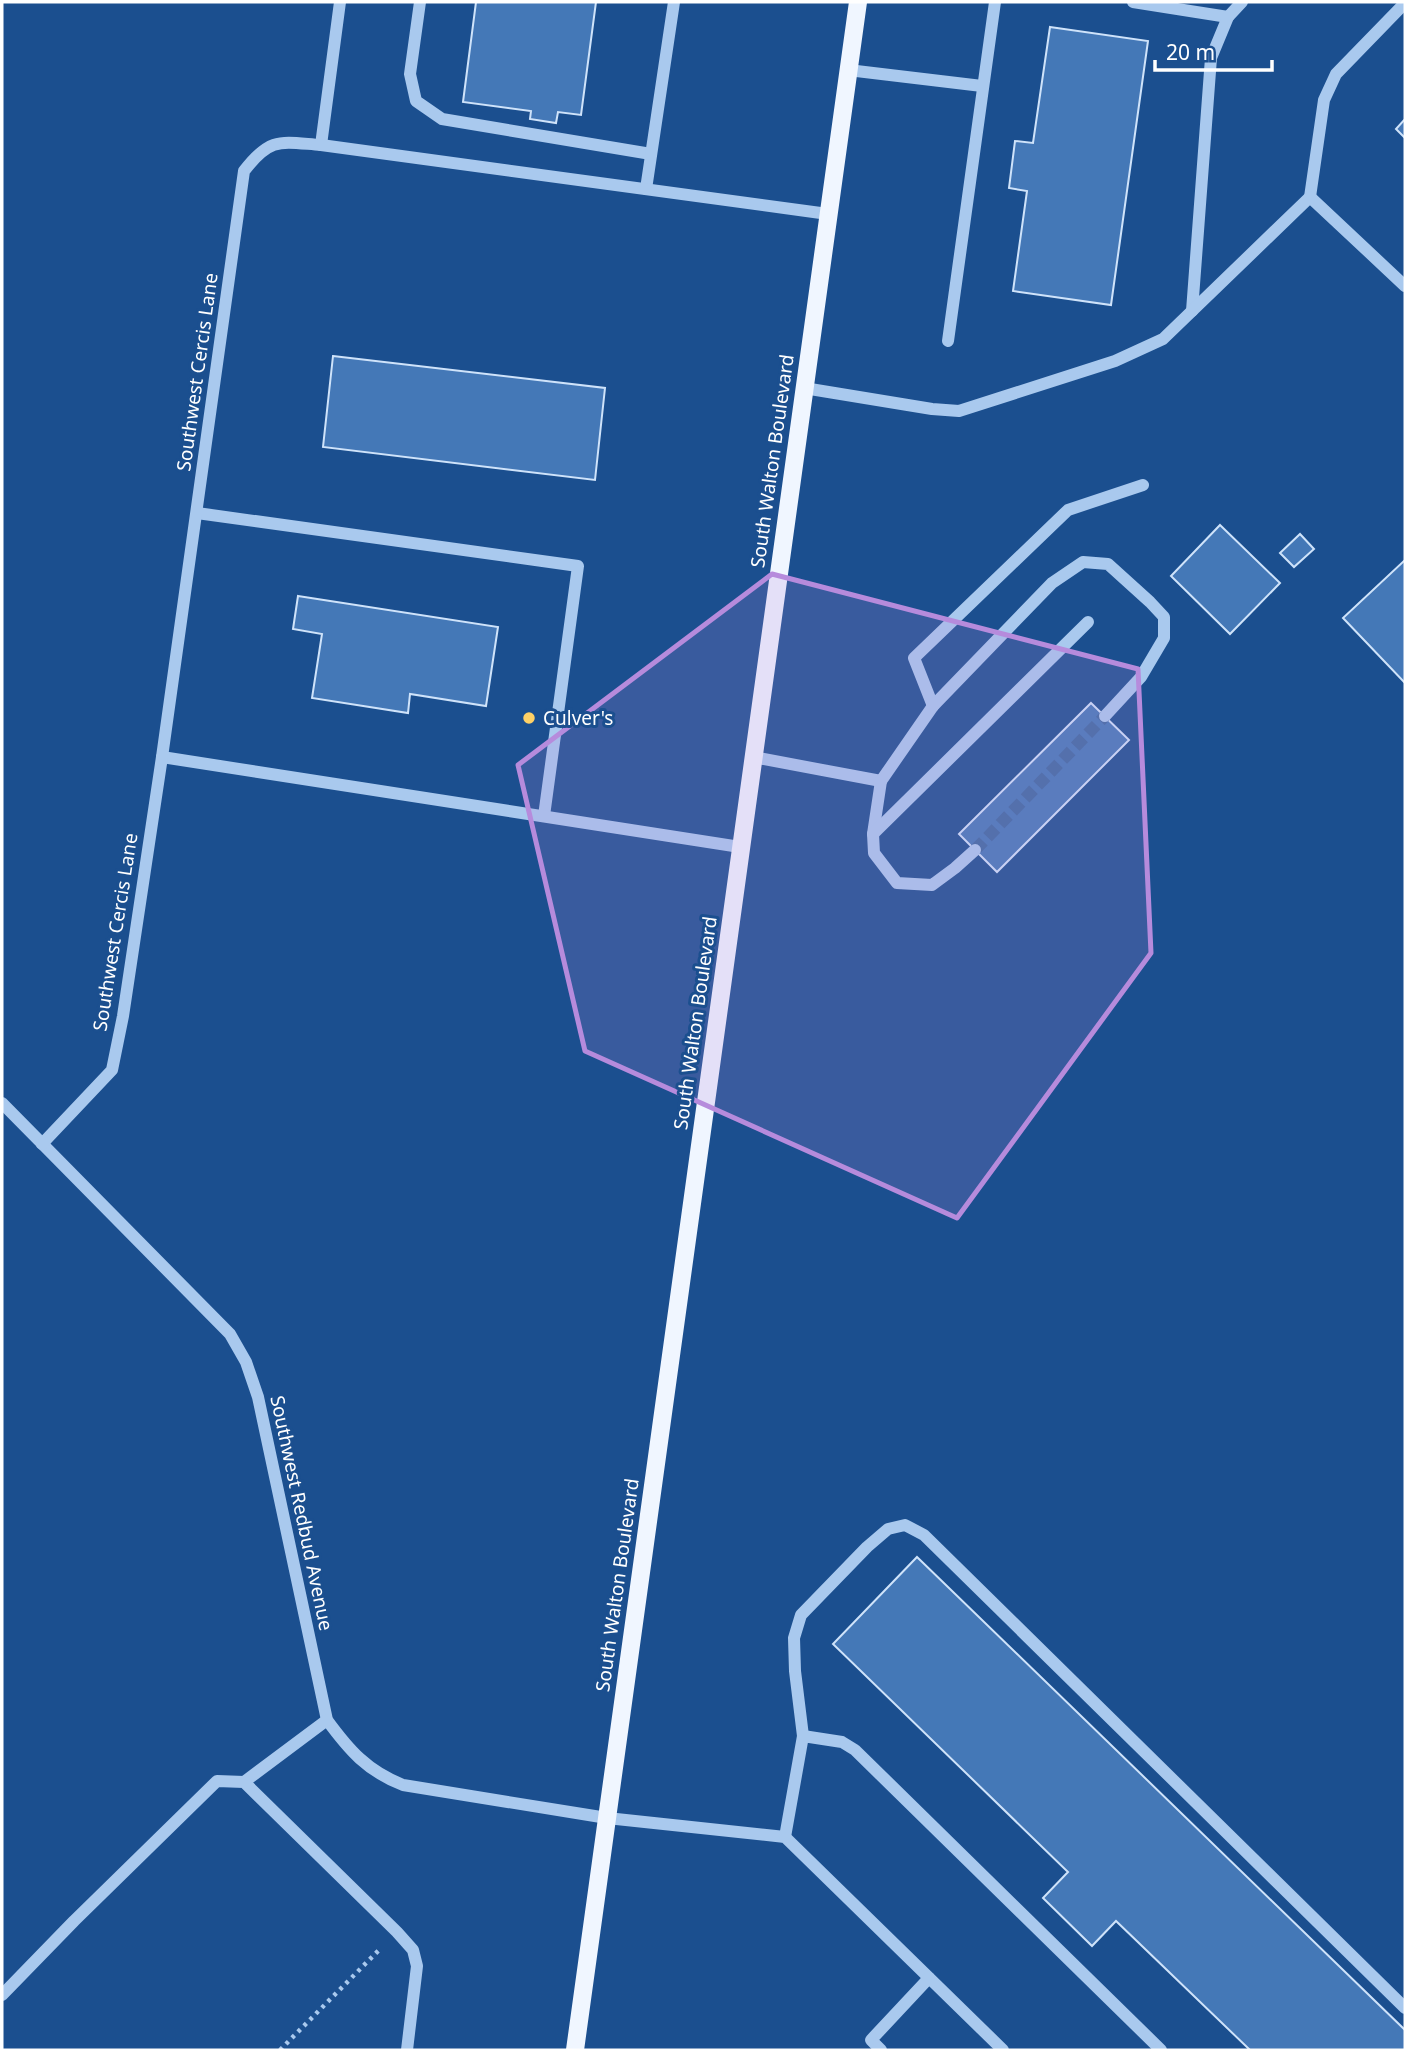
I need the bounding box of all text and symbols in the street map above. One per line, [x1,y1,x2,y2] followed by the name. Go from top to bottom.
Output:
[1155,28,1272,72] scale bar
[1166,38,1215,66] text: 20 m
[170,271,224,473] street label: Southwest Cercis Lane
[744,353,800,569] street label: South Walton Boulevard
[543,705,613,731] place label: Culver's
[521,710,537,726] marker: Culver's
[87,831,143,1033] street label: Southwest Cercis Lane
[667,915,723,1131] street label: South Walton Boulevard
[264,1393,340,1633] street label: Southwest Redbud Avenue
[589,1477,645,1693] street label: South Walton Boulevard

